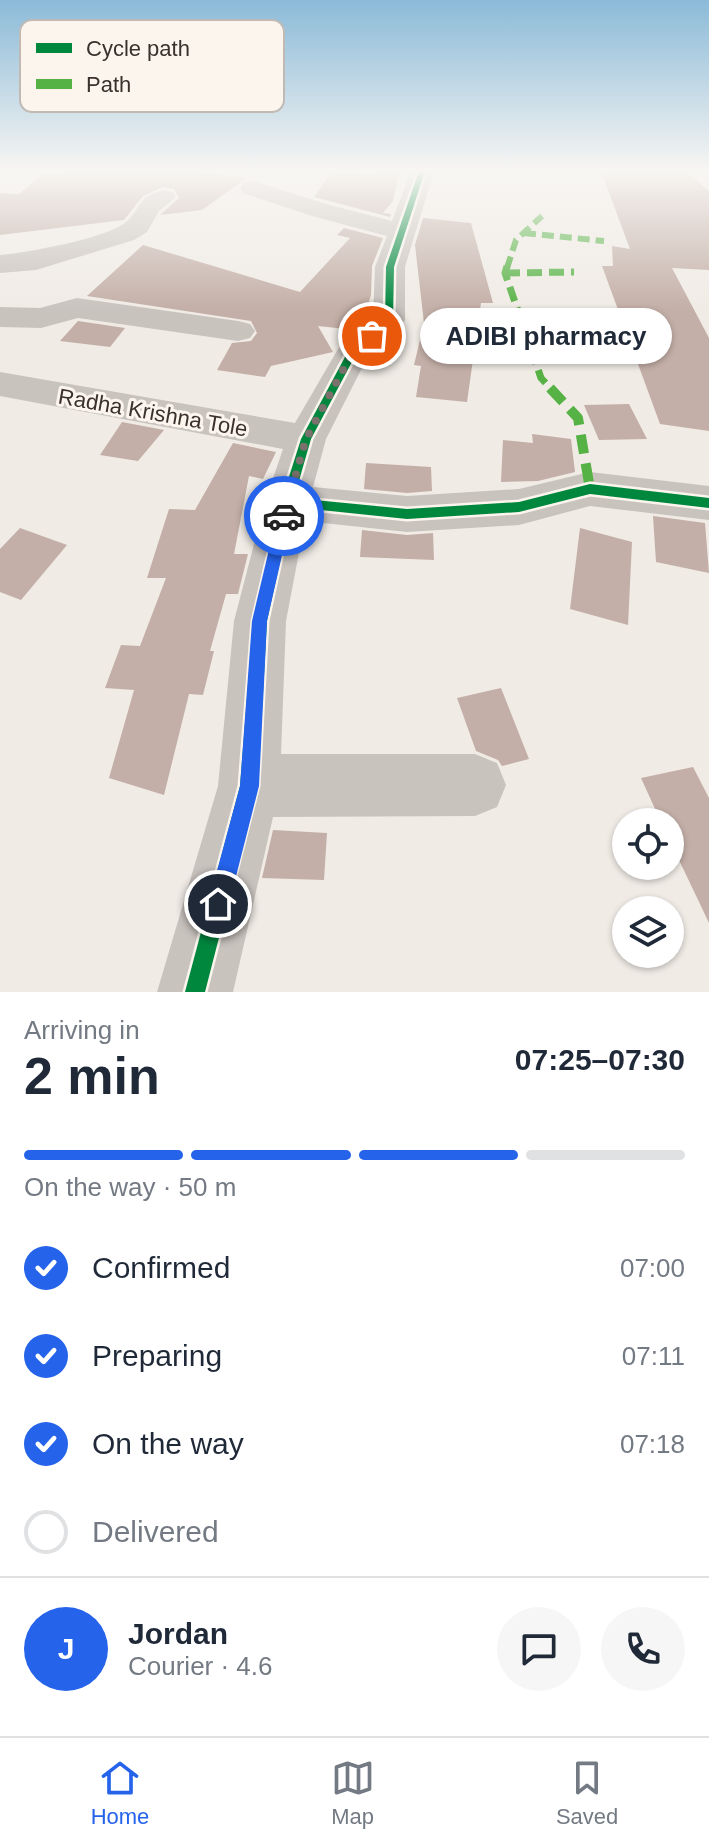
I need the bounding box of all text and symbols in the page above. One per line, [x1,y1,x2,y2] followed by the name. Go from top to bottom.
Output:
[20,20,284,112] legend
[86,36,190,61] text: Cycle path
[86,72,131,97] text: Path
[338,302,406,370] pin
[420,308,672,364] callout: ADIBI pharmacy
[350,314,394,358] icon: bag
[446,321,646,351] text: ADIBI pharmacy
[56,384,249,441] street label: Radha Krishna Tole
[244,476,324,556] courier
[262,494,306,538] icon: car
[612,808,684,968] map controls
[612,808,684,880] button: locate
[184,870,252,938] pin
[196,882,240,926] icon: home
[612,896,684,968] button: layers
[24,1015,140,1045] text: Arriving in
[515,1043,685,1076] text: 07:25–07:30
[24,1047,160,1105] text: 2 min
[24,1172,236,1202] text: On the way · 50 m
[24,1246,68,1290] icon: check
[92,1251,230,1284] text: Confirmed
[620,1253,685,1283] text: 07:00
[24,1334,68,1378] icon: check
[92,1339,222,1372] text: Preparing
[622,1341,685,1371] text: 07:11
[24,1422,68,1466] icon: check
[92,1427,244,1460] text: On the way
[620,1429,685,1459] text: 07:18
[92,1515,219,1548] text: Delivered
[497,1607,581,1691] button: chat
[601,1607,685,1691] button: phone
[128,1617,228,1650] text: Jordan
[58,1632,74,1665] text: J
[128,1651,273,1681] text: Courier · 4.6
[91,1756,149,1830] tab: Home
[331,1756,375,1830] tab: Map
[556,1756,618,1830] tab: Saved

